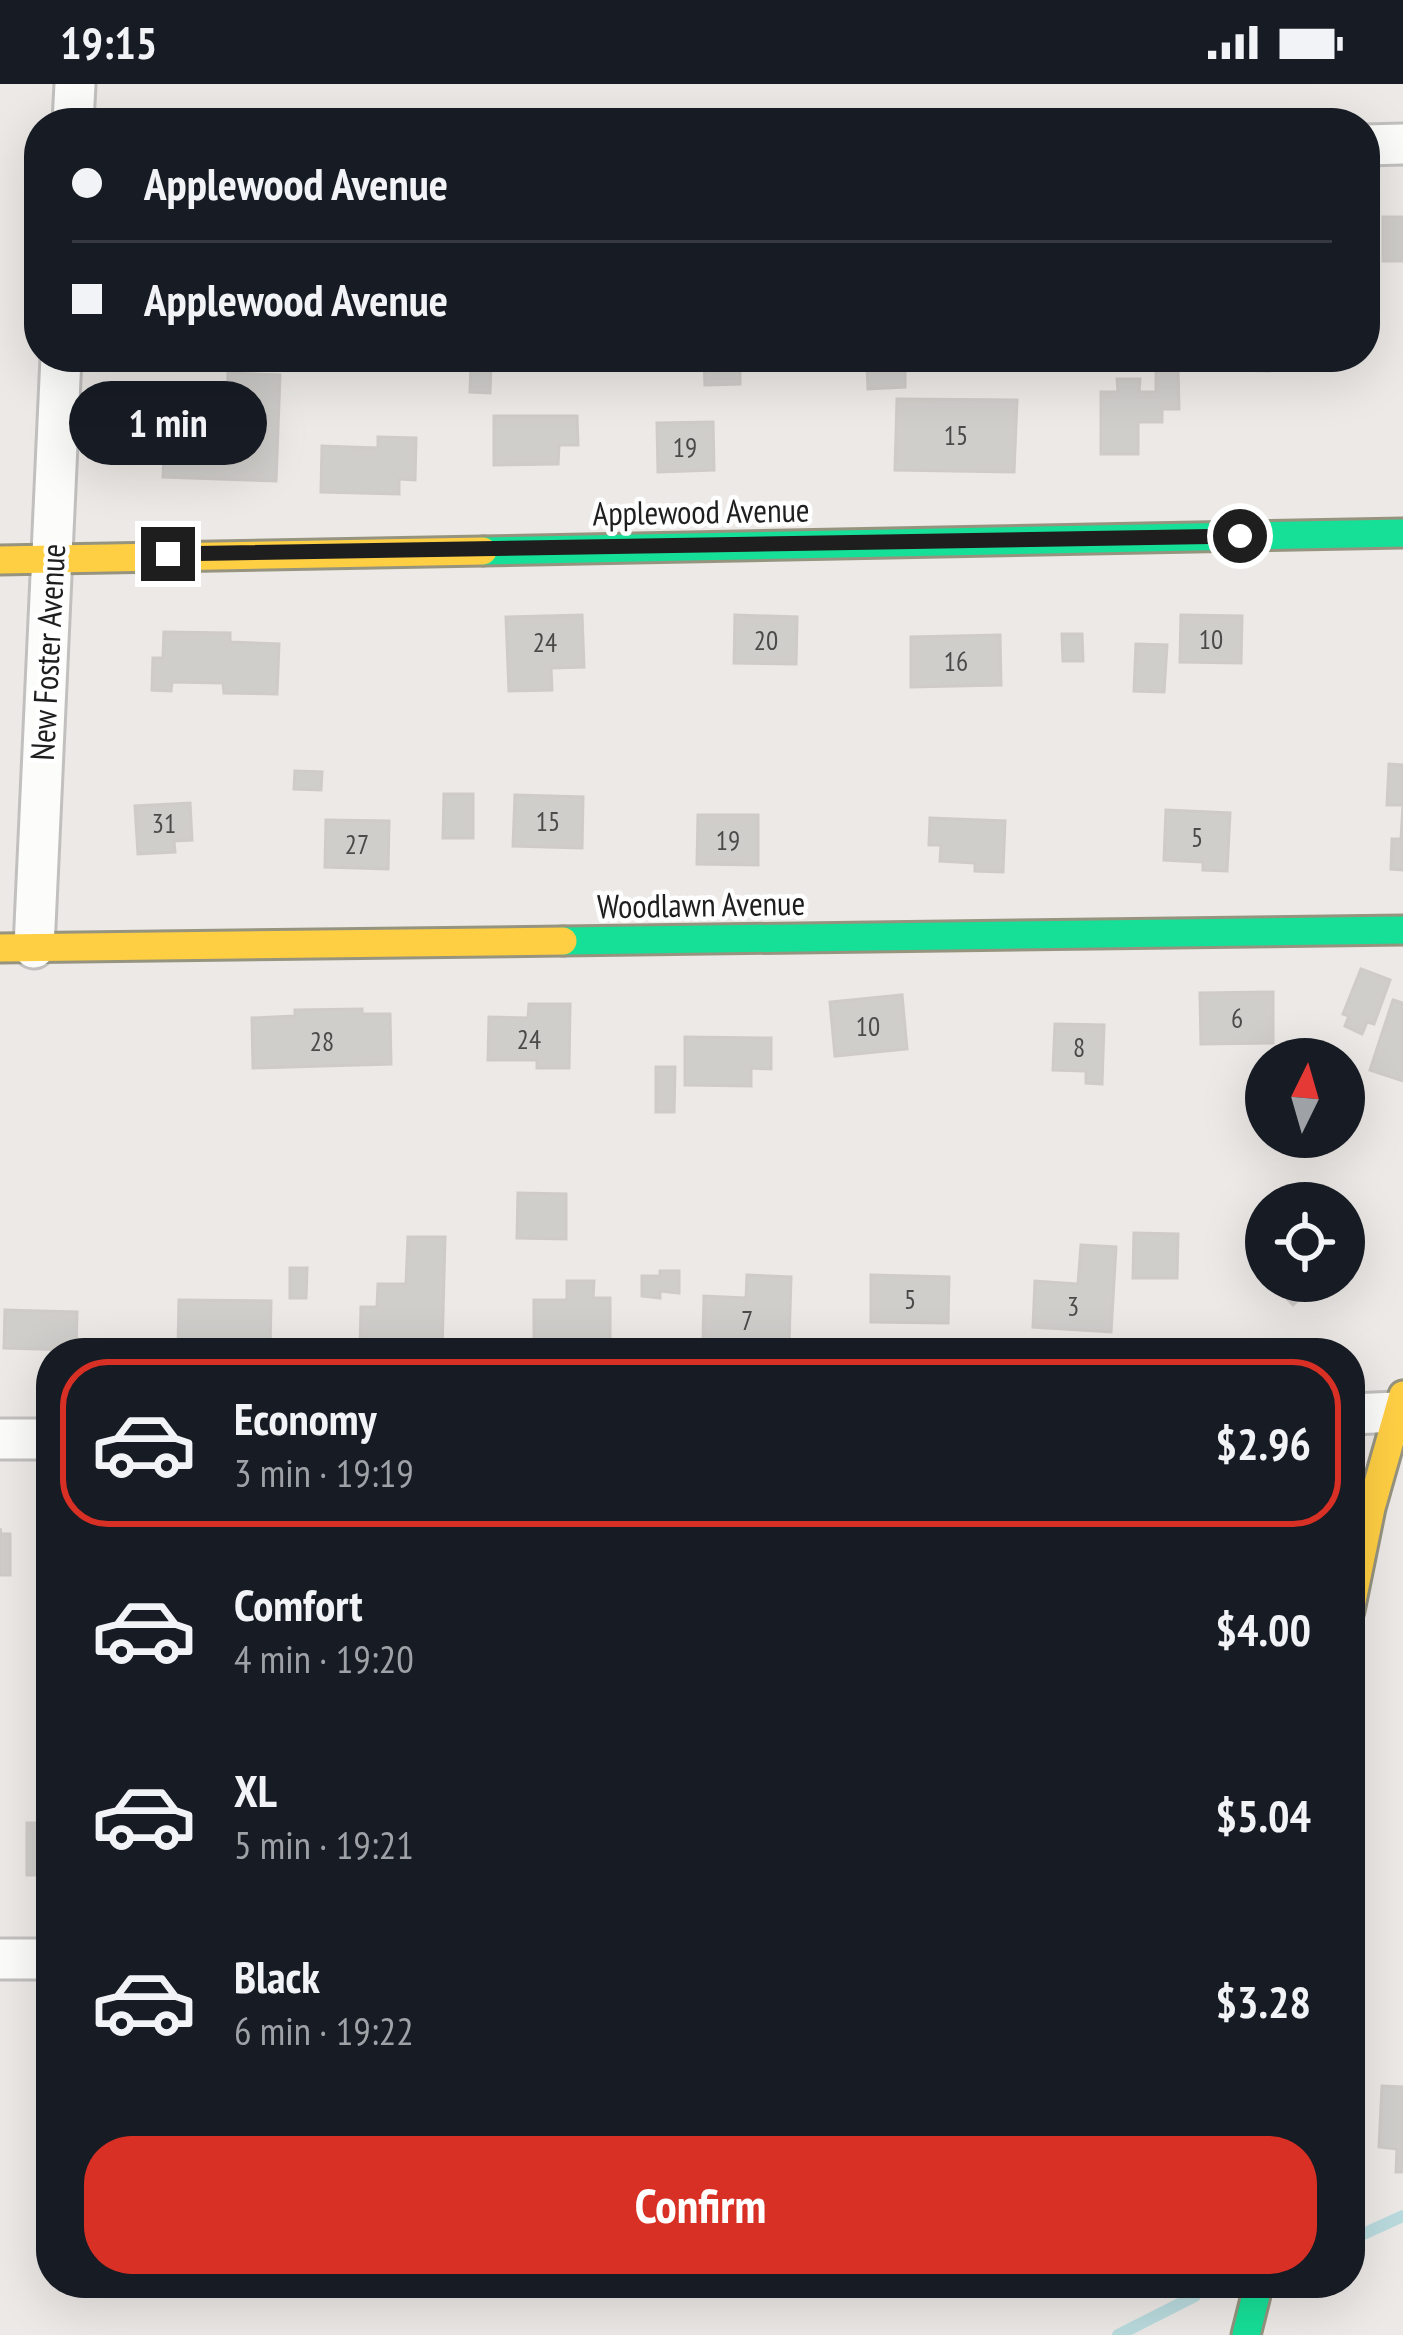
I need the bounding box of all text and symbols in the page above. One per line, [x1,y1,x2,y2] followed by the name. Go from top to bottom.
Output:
[60,13,157,71] text: 19:15
[144,154,448,212] text: Applewood Avenue
[144,270,448,328] text: Applewood Avenue
[69,380,267,464] callout: 1 min
[129,397,207,448] text: 1 min
[944,418,968,452] house number: 15
[673,430,697,464] house number: 19
[592,488,810,534] street label: Applewood Avenue
[1213,509,1267,563] route start
[141,527,195,581] route end
[20,543,74,761] street label: New Foster Avenue
[1199,622,1223,656] house number: 10
[754,623,778,657] house number: 20
[533,625,557,659] house number: 24
[944,644,968,678] house number: 16
[536,804,560,838] house number: 15
[152,806,176,840] house number: 31
[1191,820,1203,854] house number: 5
[716,823,740,857] house number: 19
[345,827,369,861] house number: 27
[597,881,805,927] street label: Woodlawn Avenue
[1231,1001,1243,1035] house number: 6
[856,1009,880,1043] house number: 10
[517,1022,541,1056] house number: 24
[310,1024,334,1058] house number: 28
[1073,1030,1085,1064] house number: 8
[1245,1038,1365,1158] north arrow
[1245,1038,1365,1302] map controls
[1245,1182,1365,1302] button: locate
[904,1282,916,1316] house number: 5
[1067,1289,1079,1323] house number: 3
[741,1303,753,1337] house number: 7
[90,1389,198,1497] icon: car
[234,1389,377,1447] text: Economy
[1215,1414,1311,1472] text: $2.96
[234,1447,414,1498] text: 3 min · 19:19
[90,1575,198,1683] icon: car
[234,1575,363,1633] text: Comfort
[1215,1600,1311,1658] text: $4.00
[234,1633,414,1684] text: 4 min · 19:20
[90,1761,198,1869] icon: car
[234,1761,277,1819] text: XL
[1215,1786,1311,1844] text: $5.04
[234,1819,414,1870] text: 5 min · 19:21
[90,1947,198,2055] icon: car
[234,1947,320,2005] text: Black
[1215,1972,1311,2030] text: $3.28
[234,2005,414,2056] text: 6 min · 19:22
[84,2136,1317,2274] button: Confirm

